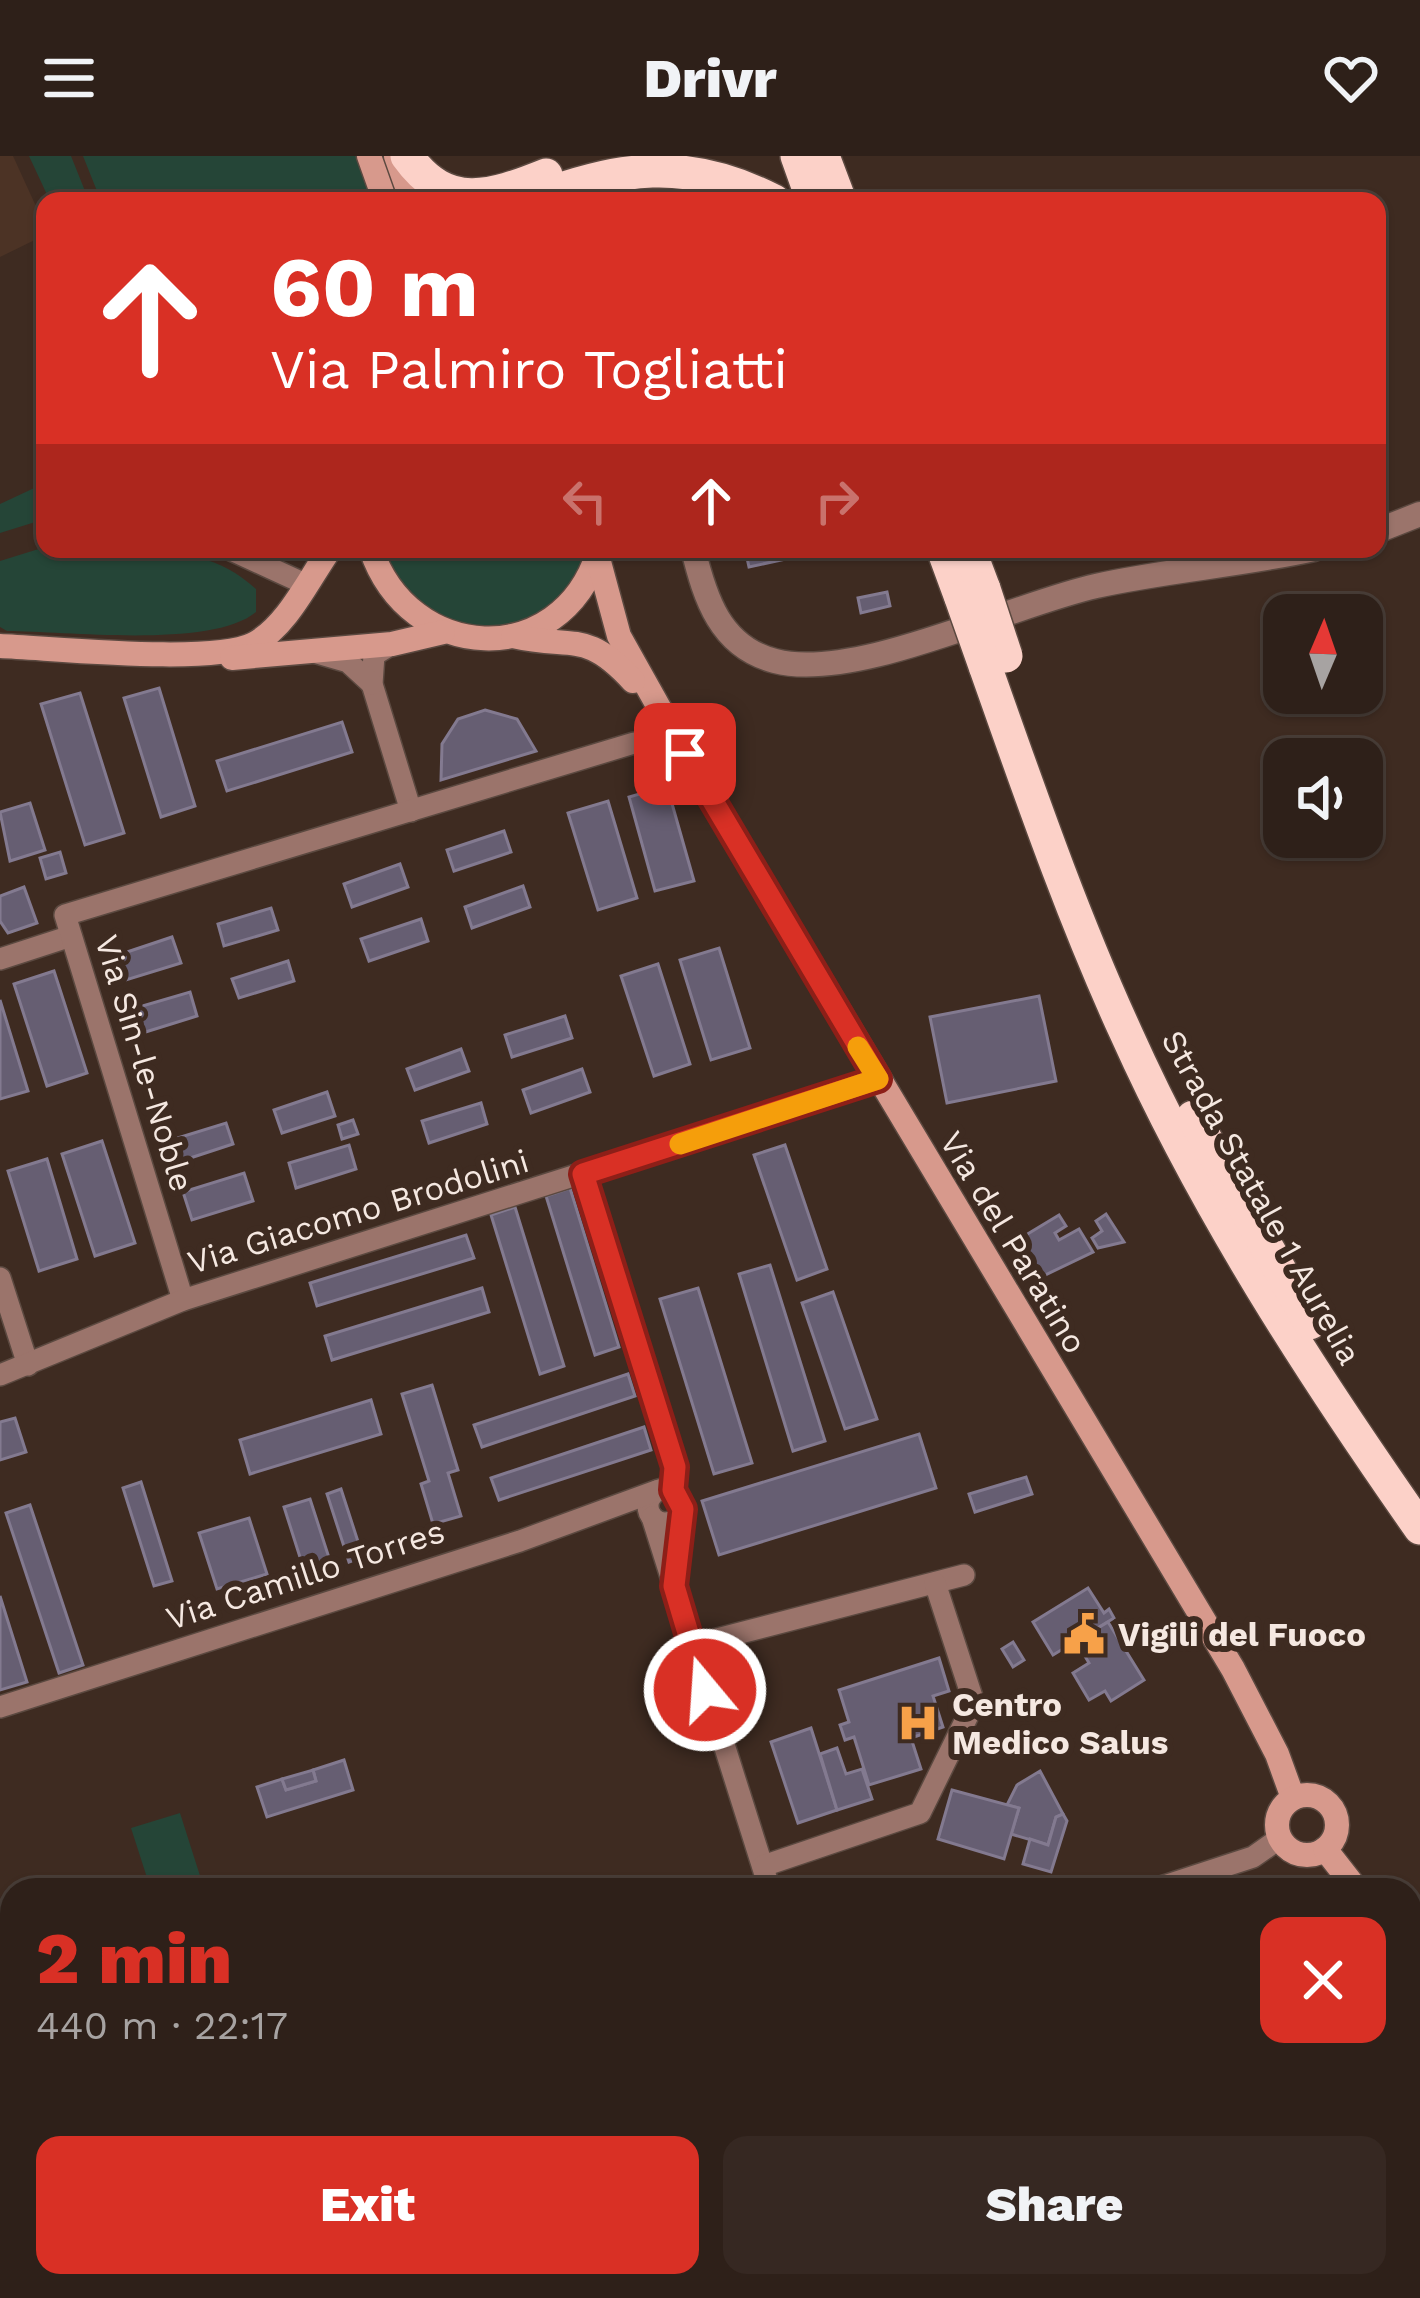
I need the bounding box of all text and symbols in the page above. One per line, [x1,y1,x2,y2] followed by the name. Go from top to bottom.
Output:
[36,45,102,111] icon: menu
[1318,45,1384,111] icon: heart
[643,47,777,110] text: Drivr
[270,238,479,336] text: 60 m
[72,240,228,396] icon: ahead
[270,338,788,401] text: Via Palmiro Togliatti
[552,468,618,534] icon: left
[678,468,744,534] icon: ahead
[804,468,870,534] icon: right
[1263,594,1383,714] north arrow
[1263,594,1383,858] map controls
[634,703,736,805] pin
[652,721,718,787] icon: arrive
[1263,738,1383,858] button: sound
[87,930,202,1196] street label: Via Sin-le-Noble
[1153,1023,1370,1371] street label: Strada Statale 1 Aurelia
[932,1124,1095,1360] street label: Via del Paratino
[183,1141,533,1282] street label: Via Giacomo Brodolini
[161,1511,449,1638] street label: Via Camillo Torres
[1061,1611,1107,1657] public building icon: Vigili del Fuoco
[1118,1615,1366,1654] place label: Vigili del Fuoco
[642,1627,768,1753] position arrow
[952,1685,1168,1762] place label: Centro Medico Salus
[895,1700,941,1746] hospital icon: Centro Medico Salus
[36,1916,232,2000] text: 2 min
[1260,1917,1386,2043] button: close
[36,2003,288,2048] text: 440 m · 22:17
[36,2136,699,2274] button: Exit
[723,2136,1386,2274] button: Share

